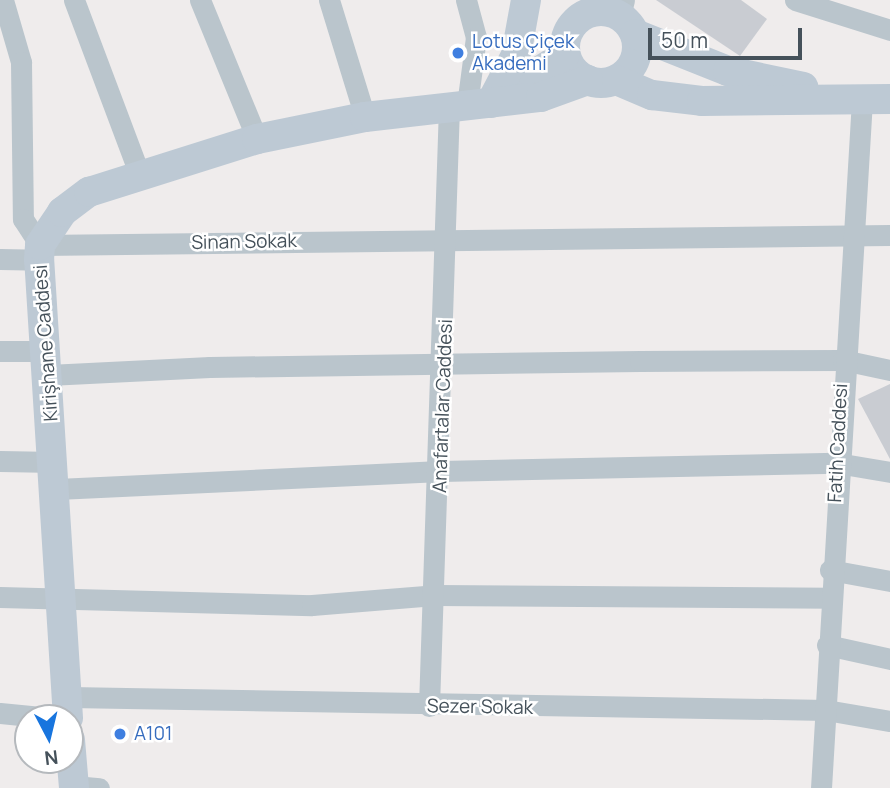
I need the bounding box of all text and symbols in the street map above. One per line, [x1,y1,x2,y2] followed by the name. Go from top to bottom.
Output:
[652,14,806,58] scale bar
[661,26,708,54] text: 50 m
[472,31,574,75] place label: Lotus Çiçek Akademi
[450,45,466,61] marker: Lotus Çiçek Akademi
[191,230,297,254] street label: Sinan Sokak
[29,264,63,422] street label: Kirişhane Caddesi
[429,319,457,493] street label: Anafartalar Caddesi
[824,383,852,503] street label: Fatih Caddesi
[427,695,533,719] street label: Sezer Sokak
[14,704,84,774] north arrow
[134,723,172,745] place label: A101
[112,726,128,742] marker: A101
[43,744,60,772] text: N

